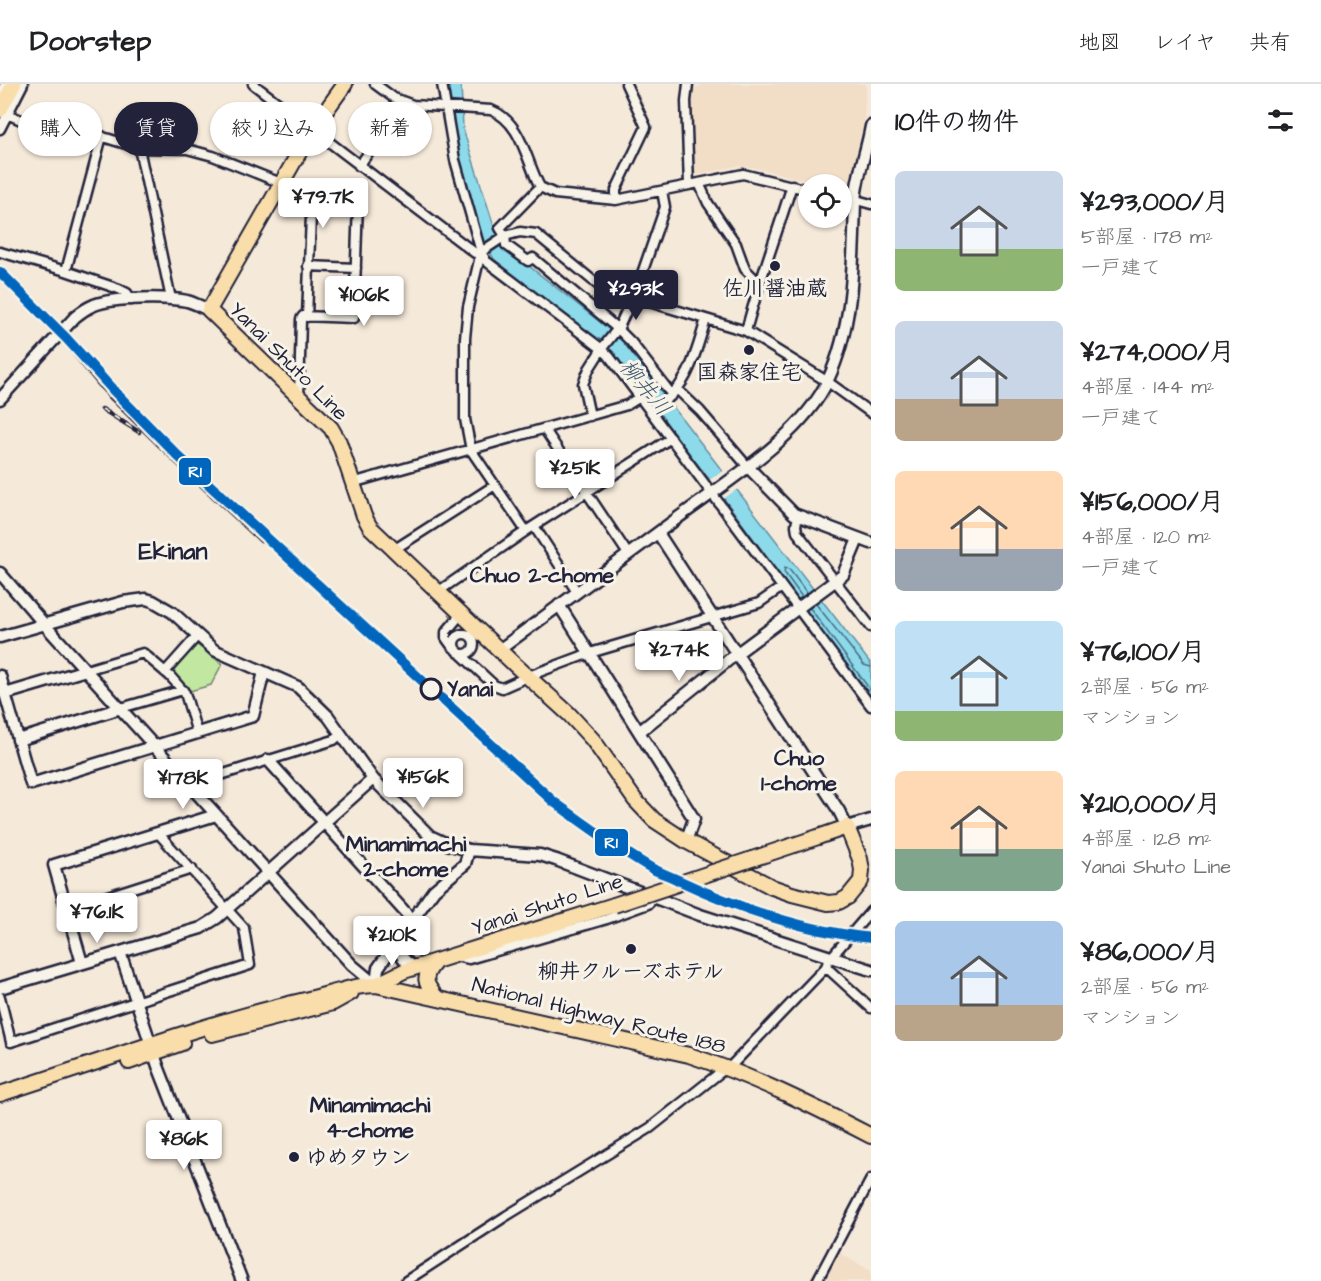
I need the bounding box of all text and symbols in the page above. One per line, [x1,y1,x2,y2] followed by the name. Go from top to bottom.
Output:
[30,22,151,61] text: Doorstep
[1079,28,1121,57] text: 地図
[1154,28,1216,57] text: レイヤ
[1249,28,1291,57] text: 共有
[18,102,102,156] chip: 購入
[114,102,198,156] chip: 賃貸
[210,102,336,156] chip: 絞り込み
[348,102,432,156] chip: 新着
[895,104,1019,140] text: 10件の物件
[1264,104,1297,137] icon: filters
[798,174,852,228] map controls
[798,174,852,228] button: locate
[274,178,372,229] pin: ¥79.7K
[292,183,354,211] text: ¥79.7K
[1081,184,1229,220] text: ¥293,000/月
[943,195,1015,267] icon: home
[1081,223,1213,251] text: 5部屋 · 178 m²
[1081,254,1161,282] text: 一戸建て
[768,259,782,273] marker: 佐川醤油蔵
[594,270,678,321] pin: ¥293K
[723,274,828,303] place label: 佐川醤油蔵
[608,275,664,303] text: ¥293K
[322,276,406,327] pin: ¥106K
[339,281,389,309] text: ¥106K
[223,295,355,427] street label: Yanai Shuto Line
[1081,334,1235,370] text: ¥274,000/月
[742,343,756,357] marker: 国森家住宅
[943,345,1015,417] icon: home
[612,353,678,423] water label: 柳井川
[697,358,802,387] place label: 国森家住宅
[1081,373,1214,401] text: 4部屋 · 144 m²
[1081,404,1161,432] text: 一戸建て
[533,449,617,500] pin: ¥251K
[550,454,600,482] text: ¥251K
[178,457,212,486] line badge: R1
[188,461,203,483] text: R1
[1081,484,1225,520] text: ¥156,000/月
[943,495,1015,567] icon: home
[1081,523,1211,551] text: 4部屋 · 120 m²
[139,535,207,569] district label: Ekinan
[1081,554,1161,582] text: 一戸建て
[470,560,614,591] district label: Chuo 2-chome
[637,631,721,682] pin: ¥274K
[1081,634,1206,670] text: ¥76,100/月
[649,636,709,664] text: ¥274K
[943,645,1015,717] icon: home
[1081,673,1209,701] text: 2部屋 · 56 m²
[447,675,494,704] place label: Yanai
[420,678,442,700] marker: Yanai
[1081,704,1180,732] text: マンション
[761,743,837,799] district label: Chuo 1-chome
[381,758,465,809] pin: ¥156K
[141,759,225,810] pin: ¥178K
[397,763,449,791] text: ¥156K
[158,764,208,792] text: ¥178K
[1081,786,1221,822] text: ¥210,000/月
[943,795,1015,867] icon: home
[1081,825,1212,853] text: 4部屋 · 128 m²
[594,828,629,857] line badge: R1
[346,829,467,885] district label: Minamimachi 2-chome
[604,832,619,854] text: R1
[1081,853,1231,881] text: Yanai Shuto Line
[468,866,627,943] street label: Yanai Shuto Line
[48,893,146,944] pin: ¥76.1K
[70,898,124,926] text: ¥76.1K
[350,916,434,967] pin: ¥210K
[367,921,417,949] text: ¥210K
[1081,934,1220,970] text: ¥86,000/月
[624,942,638,956] marker: 柳井クルーズホテル
[943,945,1015,1017] icon: home
[538,957,724,986] place label: 柳井クルーズホテル
[468,970,729,1063] street label: National Highway Route 188
[1081,973,1209,1001] text: 2部屋 · 56 m²
[1081,1004,1180,1032] text: マンション
[310,1090,431,1146] district label: Minamimachi 4-chome
[148,1120,220,1171] pin: ¥86K
[160,1125,208,1153] text: ¥86K
[306,1143,411,1172] place label: ゆめタウン
[287,1150,301,1164] marker: ゆめタウン

